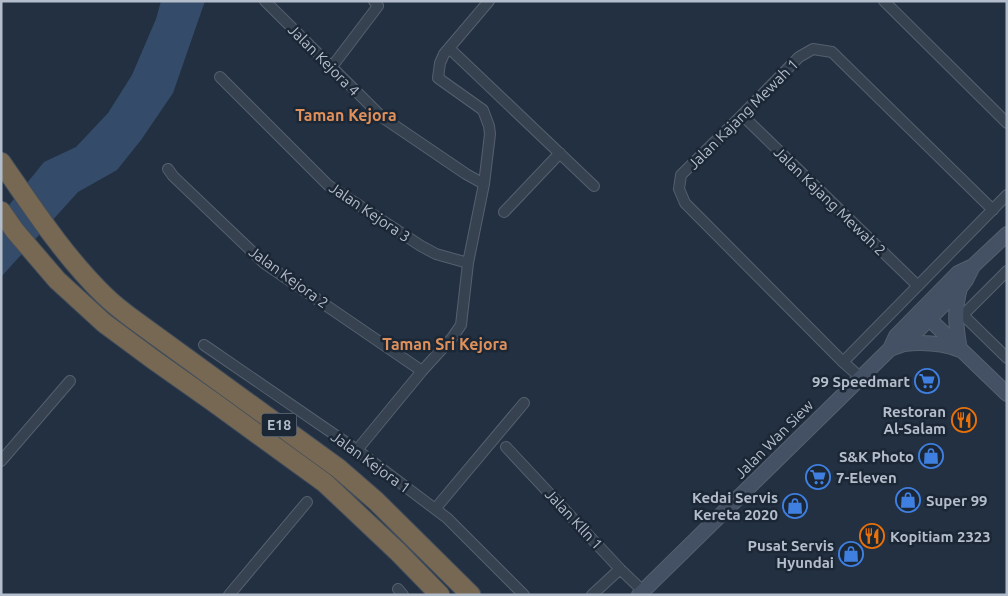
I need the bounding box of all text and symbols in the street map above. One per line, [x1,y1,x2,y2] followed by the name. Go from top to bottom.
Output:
[285,21,363,99] street label: Jalan Kejora 4
[684,55,802,173] street label: Jalan Kajang Mewah 1
[295,106,397,124] district label: Taman Kejora
[771,143,889,259] street label: Jalan Kajang Mewah 2
[326,179,414,245] street label: Jalan Kejora 3
[246,243,332,311] street label: Jalan Kejora 2
[382,335,508,353] district label: Taman Sri Kejora
[914,368,940,394] supermarket icon: 99 Speedmart
[812,373,911,390] place label: 99 Speedmart
[731,396,817,482] street label: Jalan Wan Siew
[883,403,946,437] place label: Restoran Al-Salam
[951,407,977,433] restaurant icon: Restoran Al-Salam
[262,414,296,436] road number: E18
[328,428,414,496] street label: Jalan Kejora 1
[918,443,944,469] shop icon: S&K Photo
[839,448,914,465] place label: S&K Photo
[805,464,831,490] supermarket icon: 7-Eleven
[836,469,897,486] place label: 7-Eleven
[542,485,606,553] street label: Jalan Klln 1
[895,487,921,513] shop icon: Super 99
[692,489,778,523] place label: Kedai Servis Kereta 2020
[926,492,988,509] place label: Super 99
[782,493,808,519] shop icon: Kedai Servis Kereta 2020
[859,523,885,549] restaurant icon: Kopitiam 2323
[890,528,991,545] place label: Kopitiam 2323
[747,537,834,571] place label: Pusat Servis Hyundai
[838,541,864,567] shop icon: Pusat Servis Hyundai

